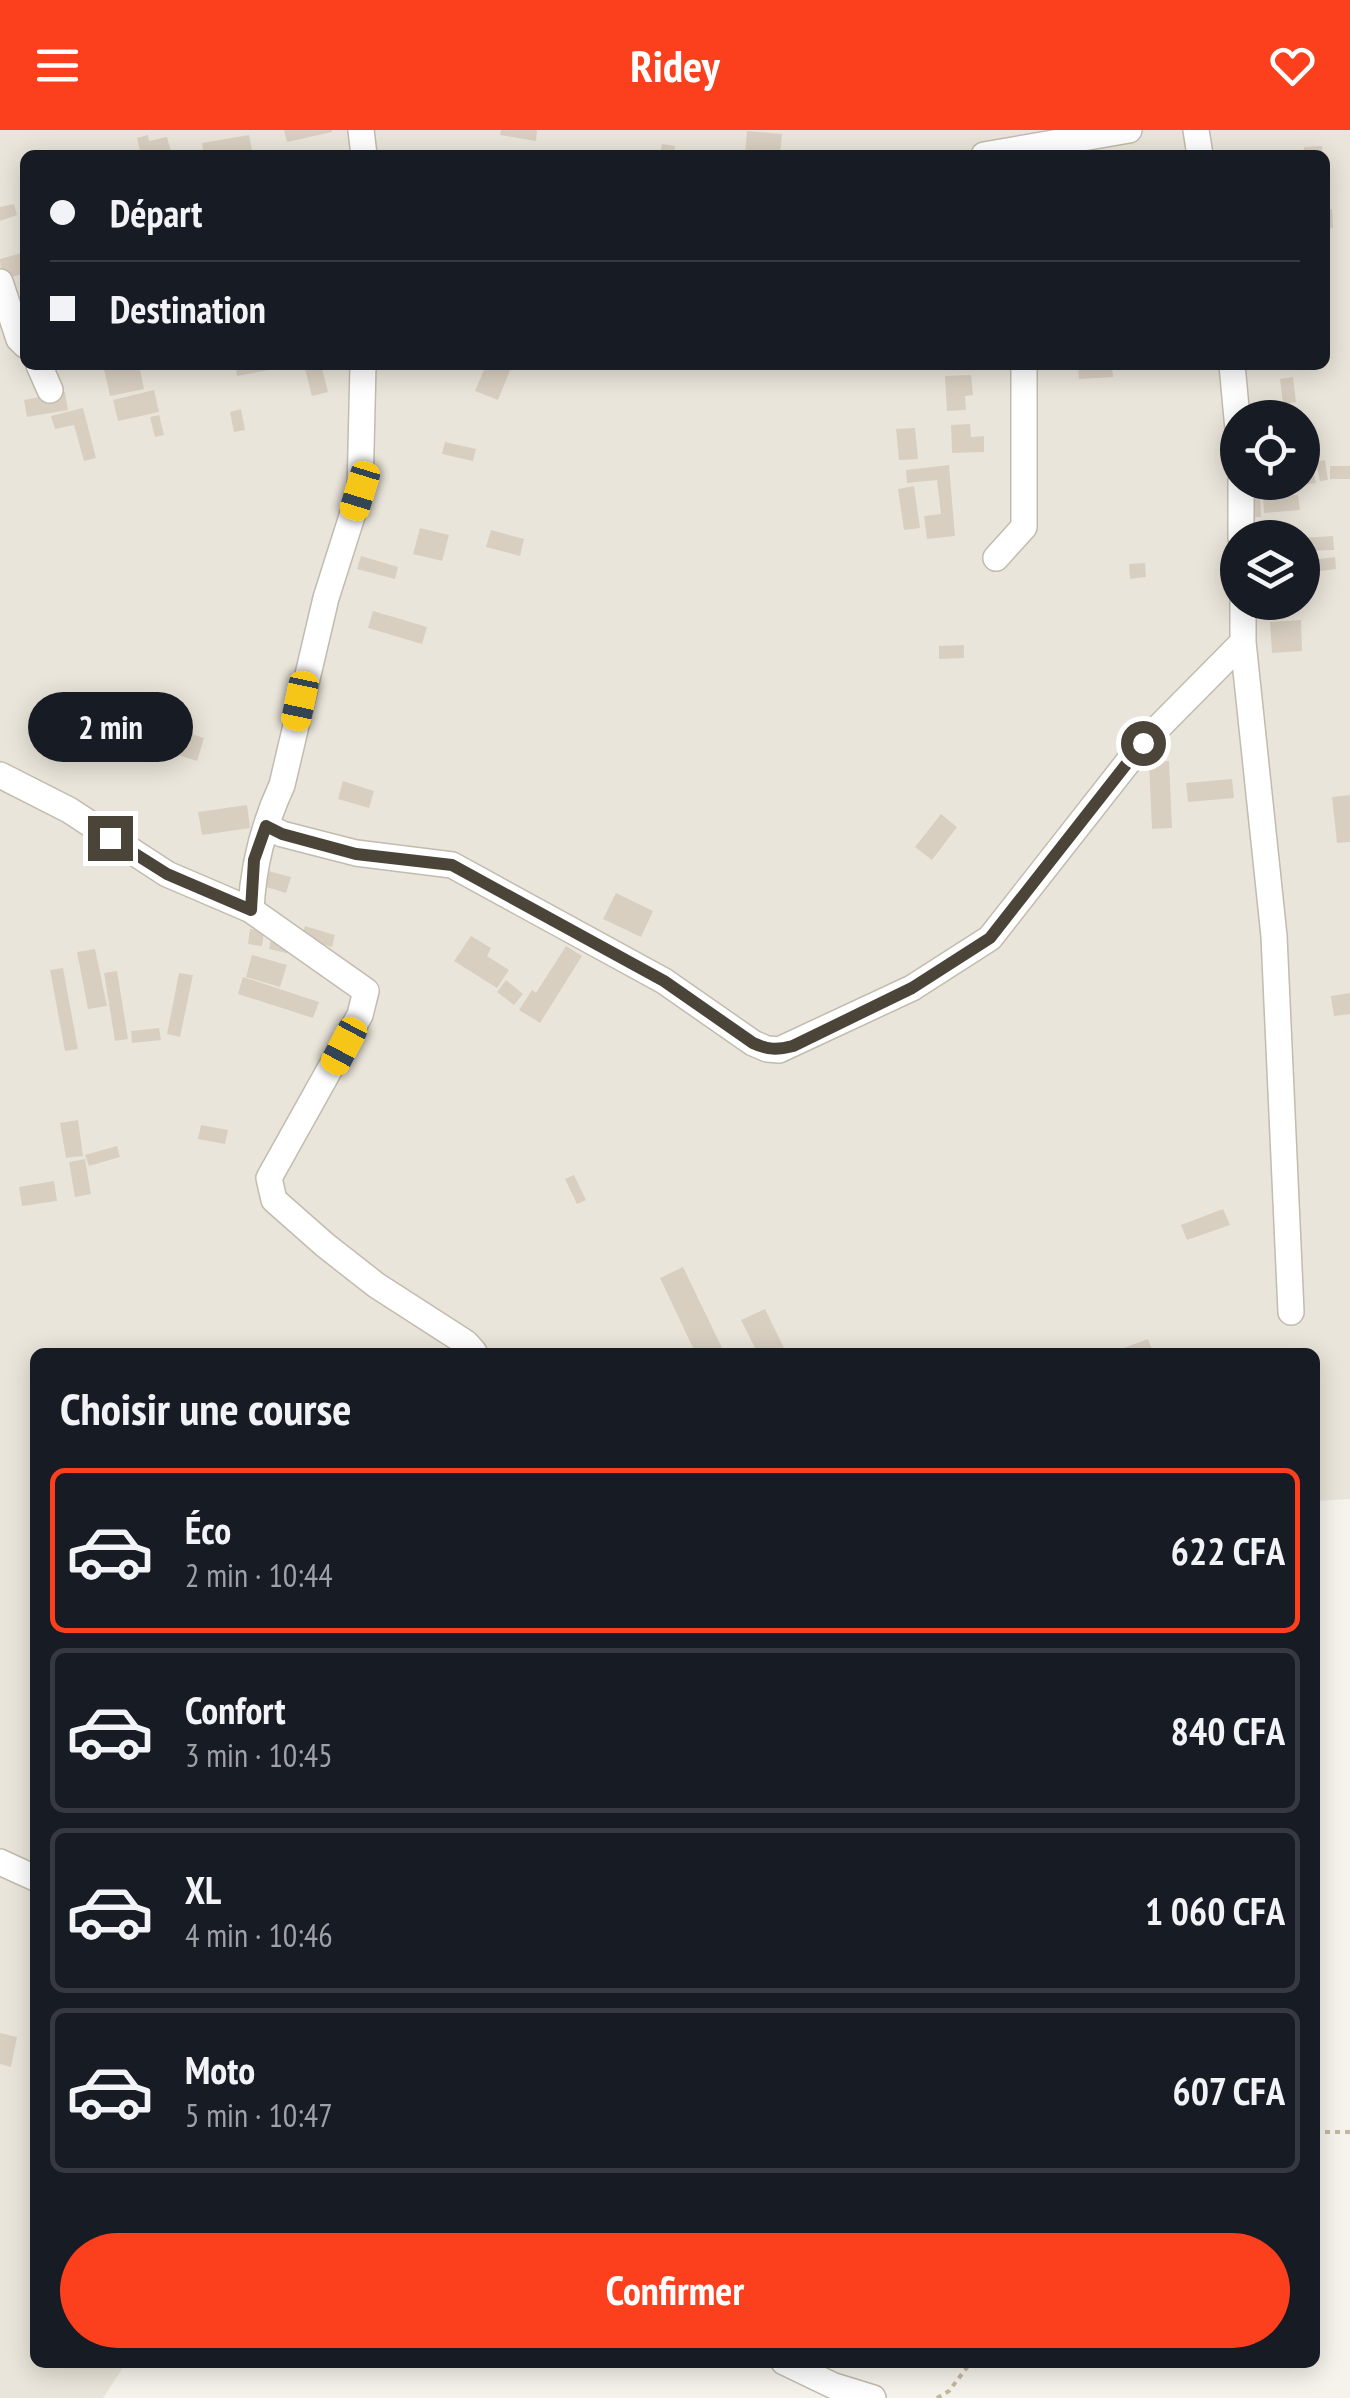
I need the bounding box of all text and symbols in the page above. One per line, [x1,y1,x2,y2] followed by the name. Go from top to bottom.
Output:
[630,36,720,94] text: Ridey
[30,38,85,93] icon: menu
[1265,38,1320,93] icon: heart
[110,188,202,237] text: Départ
[110,284,266,333] text: Destination
[1220,400,1320,620] map controls
[1220,400,1320,500] button: locate
[337,458,383,524] car
[1220,520,1320,620] button: layers
[279,669,321,733] car
[28,693,192,763] callout: 2 min
[78,706,143,748] text: 2 min
[1121,721,1166,766] route start
[88,816,133,861] route end
[317,1012,371,1080] car
[60,1379,351,1437] text: Choisir une course
[185,1505,231,1554] text: Éco
[65,1506,155,1596] icon: car
[1171,1526,1285,1575] text: 622 CFA
[185,1554,333,1596] text: 2 min · 10:44
[185,1685,285,1734] text: Confort
[65,1686,155,1776] icon: car
[1171,1706,1285,1755] text: 840 CFA
[185,1734,333,1776] text: 3 min · 10:45
[185,1865,221,1914] text: XL
[65,1866,155,1956] icon: car
[1145,1886,1285,1935] text: 1 060 CFA
[185,1914,333,1956] text: 4 min · 10:46
[185,2045,255,2094] text: Moto
[65,2046,155,2136] icon: car
[1173,2066,1285,2115] text: 607 CFA
[185,2094,333,2136] text: 5 min · 10:47
[60,2233,1290,2348] button: Confirmer

